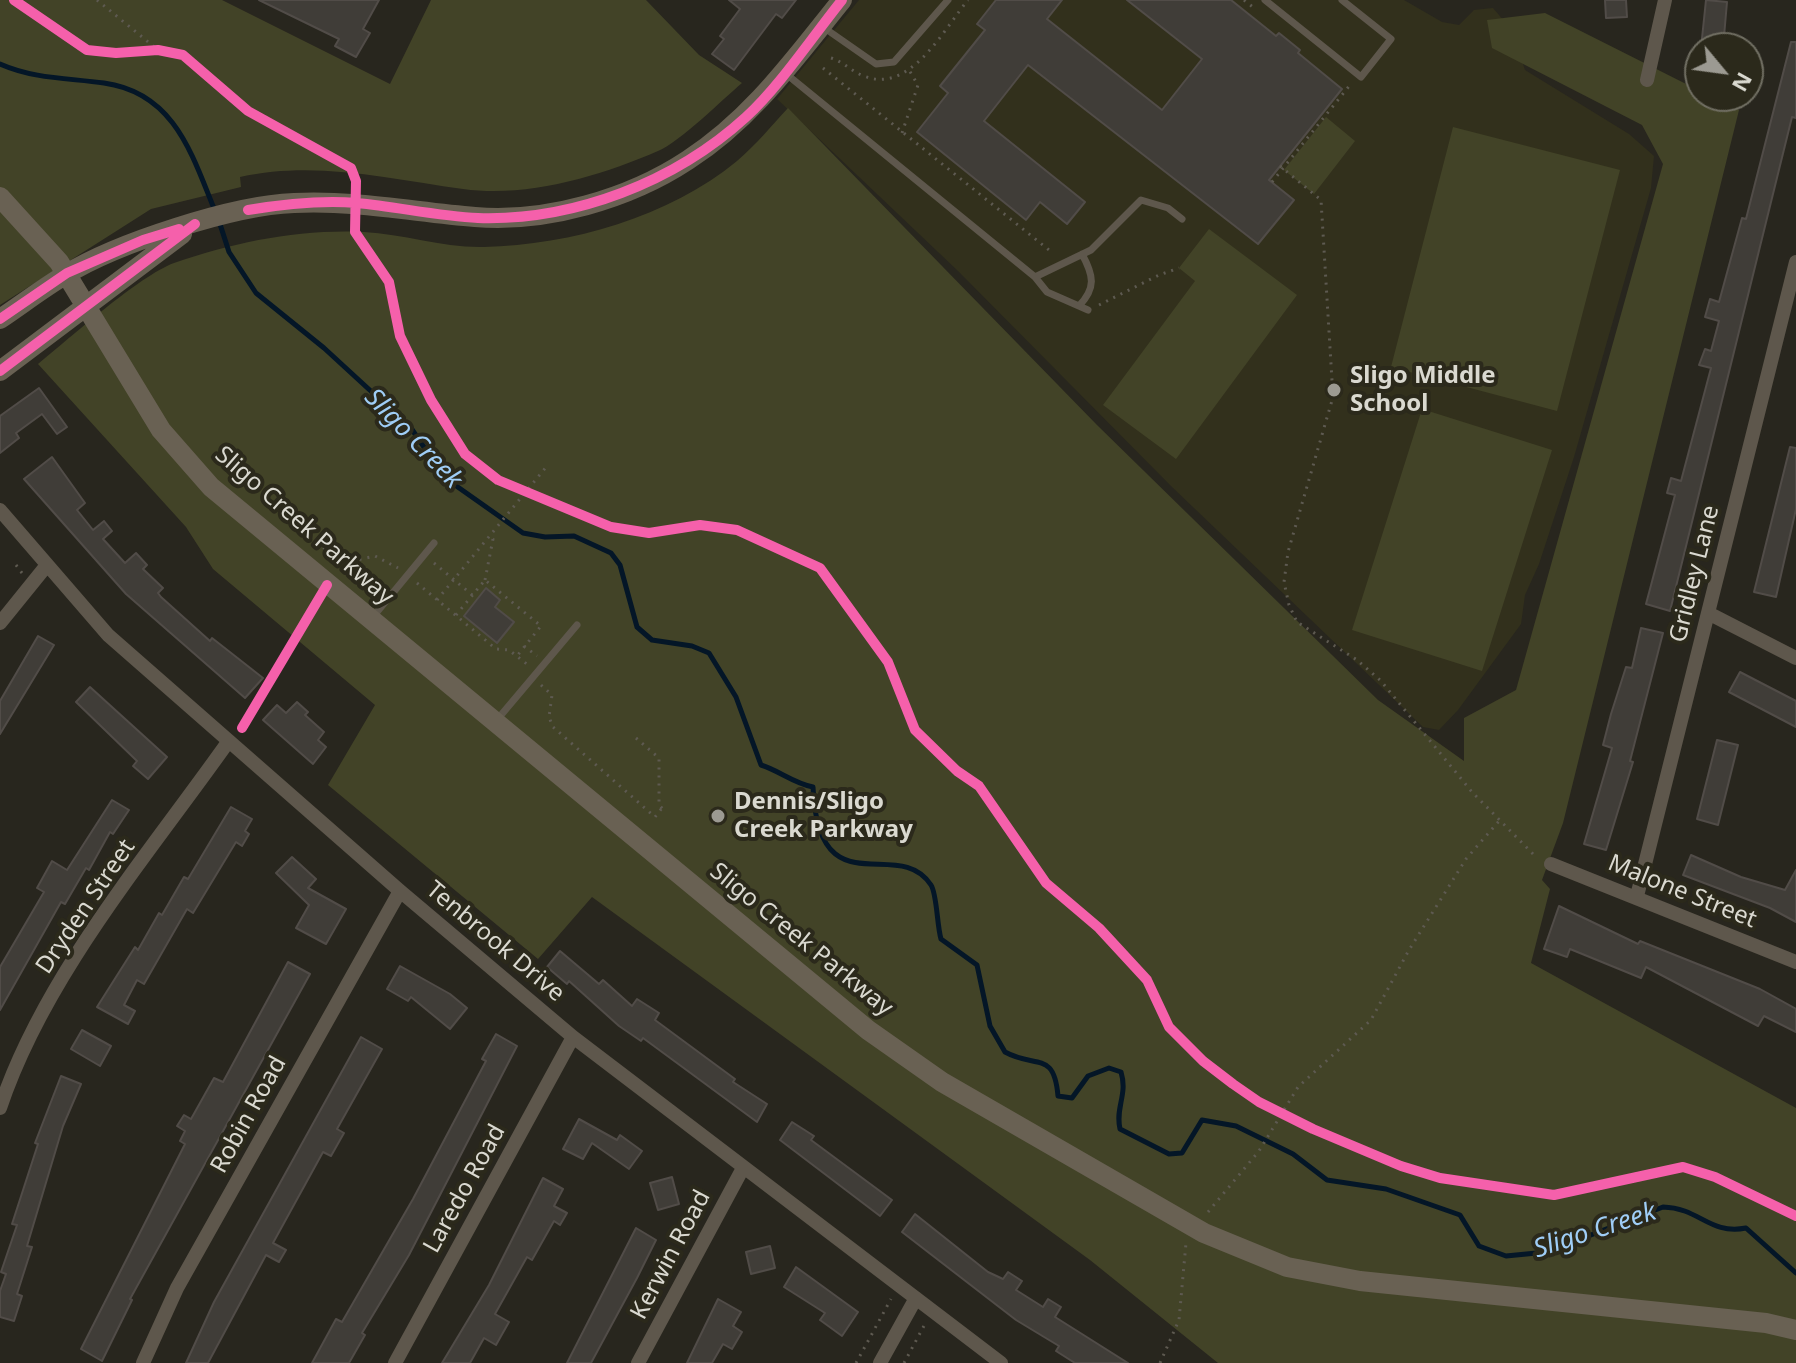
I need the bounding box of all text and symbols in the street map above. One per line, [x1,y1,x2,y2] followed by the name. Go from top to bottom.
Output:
[1684,32,1764,112] north arrow
[1726,68,1761,98] text: N
[1350,362,1496,418] place label: Sligo Middle School
[1325,381,1343,399] marker: Sligo Middle School
[358,383,468,495] water label: Sligo Creek
[209,441,399,611] street label: Sligo Creek Parkway
[1664,502,1726,646] street label: Gridley Lane
[734,788,913,844] place label: Dennis/Sligo Creek Parkway
[709,807,727,825] marker: Dennis/Sligo Creek Parkway
[30,834,142,980] street label: Dryden Street
[1604,849,1760,935] street label: Malone Street
[704,857,898,1023] street label: Sligo Creek Parkway
[420,876,570,1008] street label: Tenbrook Drive
[205,1052,293,1178] street label: Robin Road
[418,1120,512,1258] street label: Laredo Road
[625,1186,717,1324] street label: Kerwin Road
[1530,1197,1660,1265] water label: Sligo Creek

